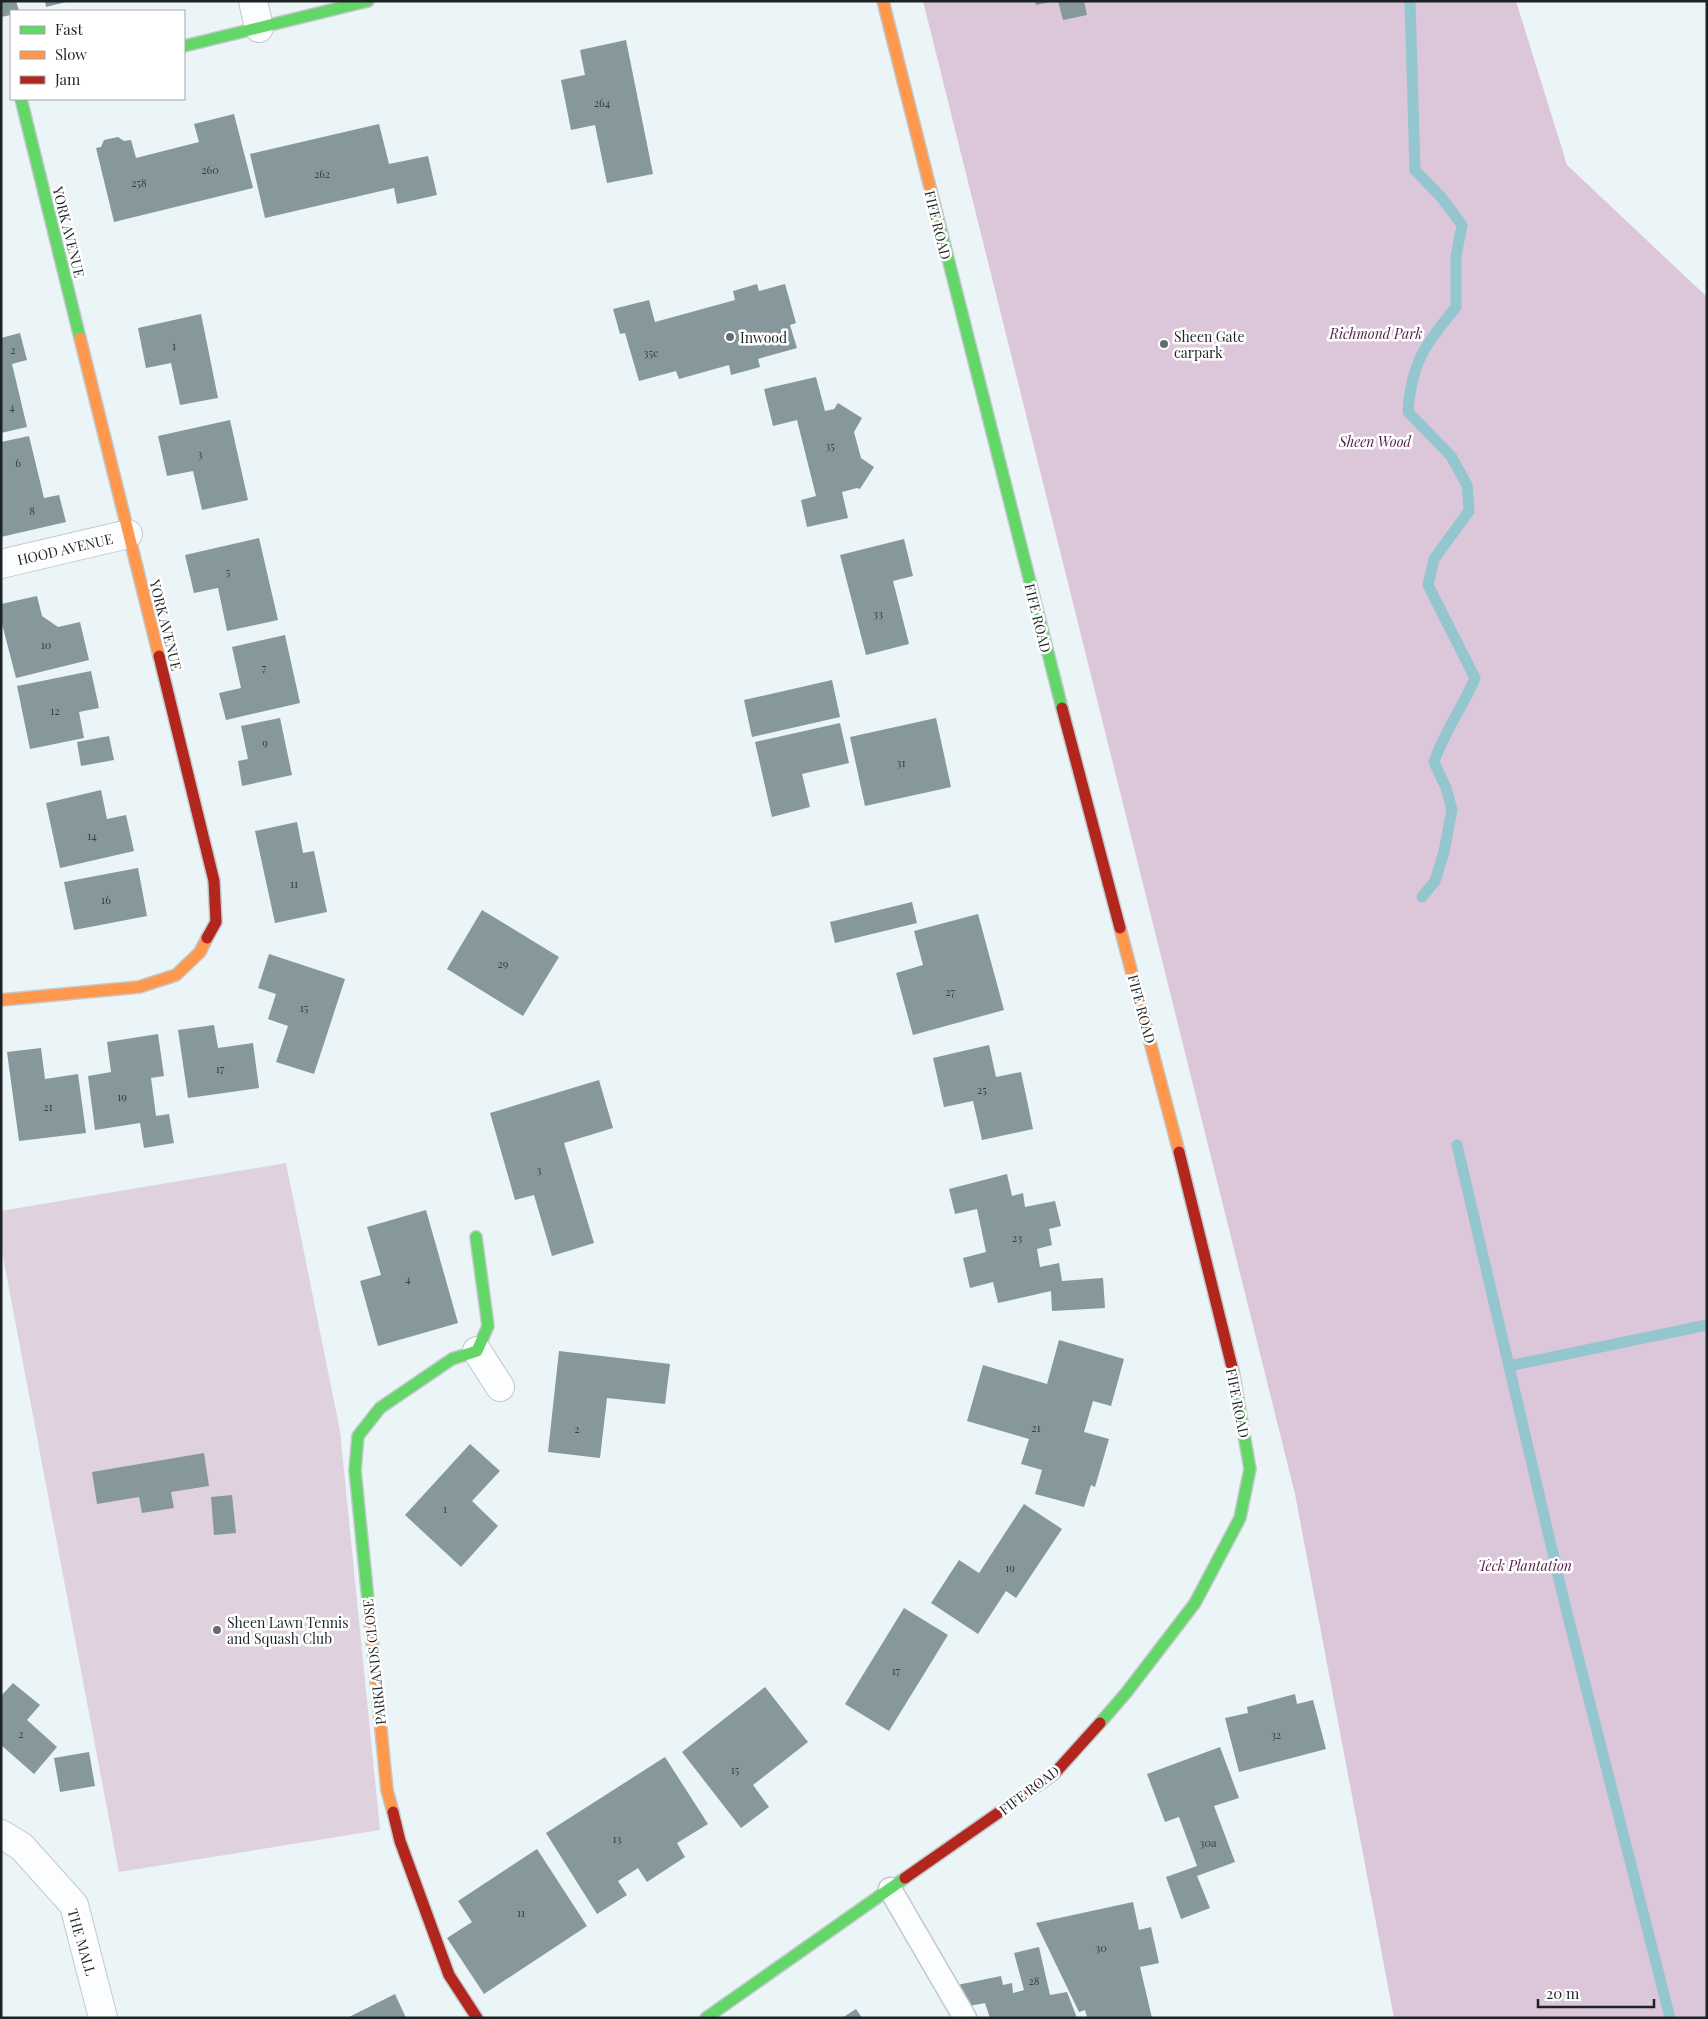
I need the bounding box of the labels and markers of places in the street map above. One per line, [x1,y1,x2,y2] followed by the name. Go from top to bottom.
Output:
[1174,327,1245,362] place label: Sheen Gate carpark
[740,328,787,347] place label: Inwood
[724,331,736,343] marker: Inwood
[1158,338,1170,350] marker: Sheen Gate carpark
[227,1613,348,1648] place label: Sheen Lawn Tennis and Squash Club
[211,1624,223,1636] marker: Sheen Lawn Tennis and Squash Club

